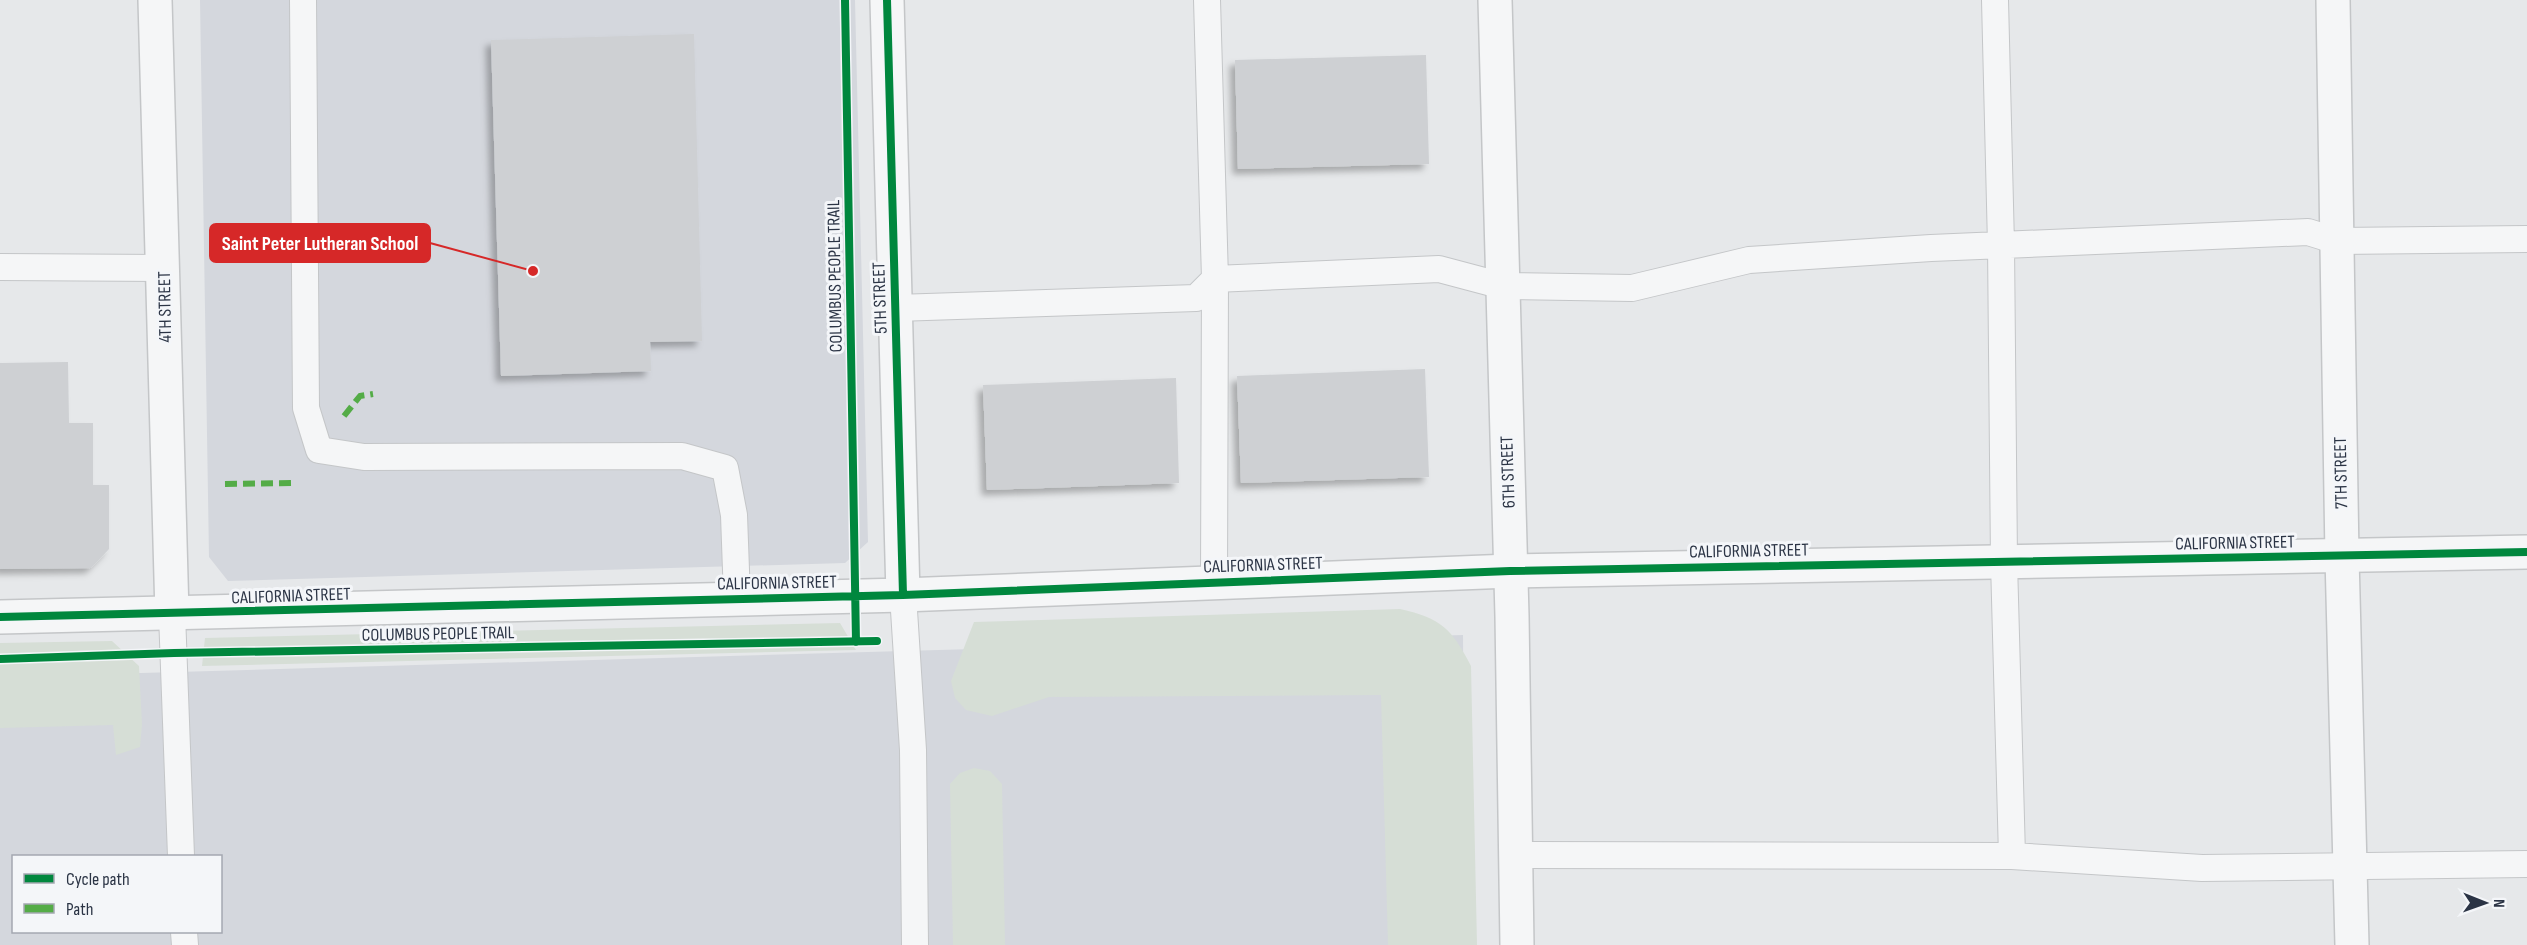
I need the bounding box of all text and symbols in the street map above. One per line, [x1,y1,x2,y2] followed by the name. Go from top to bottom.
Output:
[823,199,847,352] street label: COLUMBUS PEOPLE TRAIL
[210,224,430,262] callout: Saint Peter Lutheran School
[222,232,418,256] text: Saint Peter Lutheran School
[868,262,892,334] street label: 5TH STREET
[154,271,176,343] street label: 4TH STREET
[1496,435,1520,509] street label: 6TH STREET
[2330,437,2352,509] street label: 7TH STREET
[2175,531,2295,555] street label: CALIFORNIA STREET
[1689,539,1809,563] street label: CALIFORNIA STREET
[1203,552,1323,578] street label: CALIFORNIA STREET
[717,571,837,595] street label: CALIFORNIA STREET
[231,583,351,609] street label: CALIFORNIA STREET
[362,622,515,646] street label: COLUMBUS PEOPLE TRAIL
[12,855,222,933] legend
[66,869,130,890] text: Cycle path
[2455,873,2515,933] north arrow
[66,899,94,920] text: Path
[2489,899,2508,908] text: N

